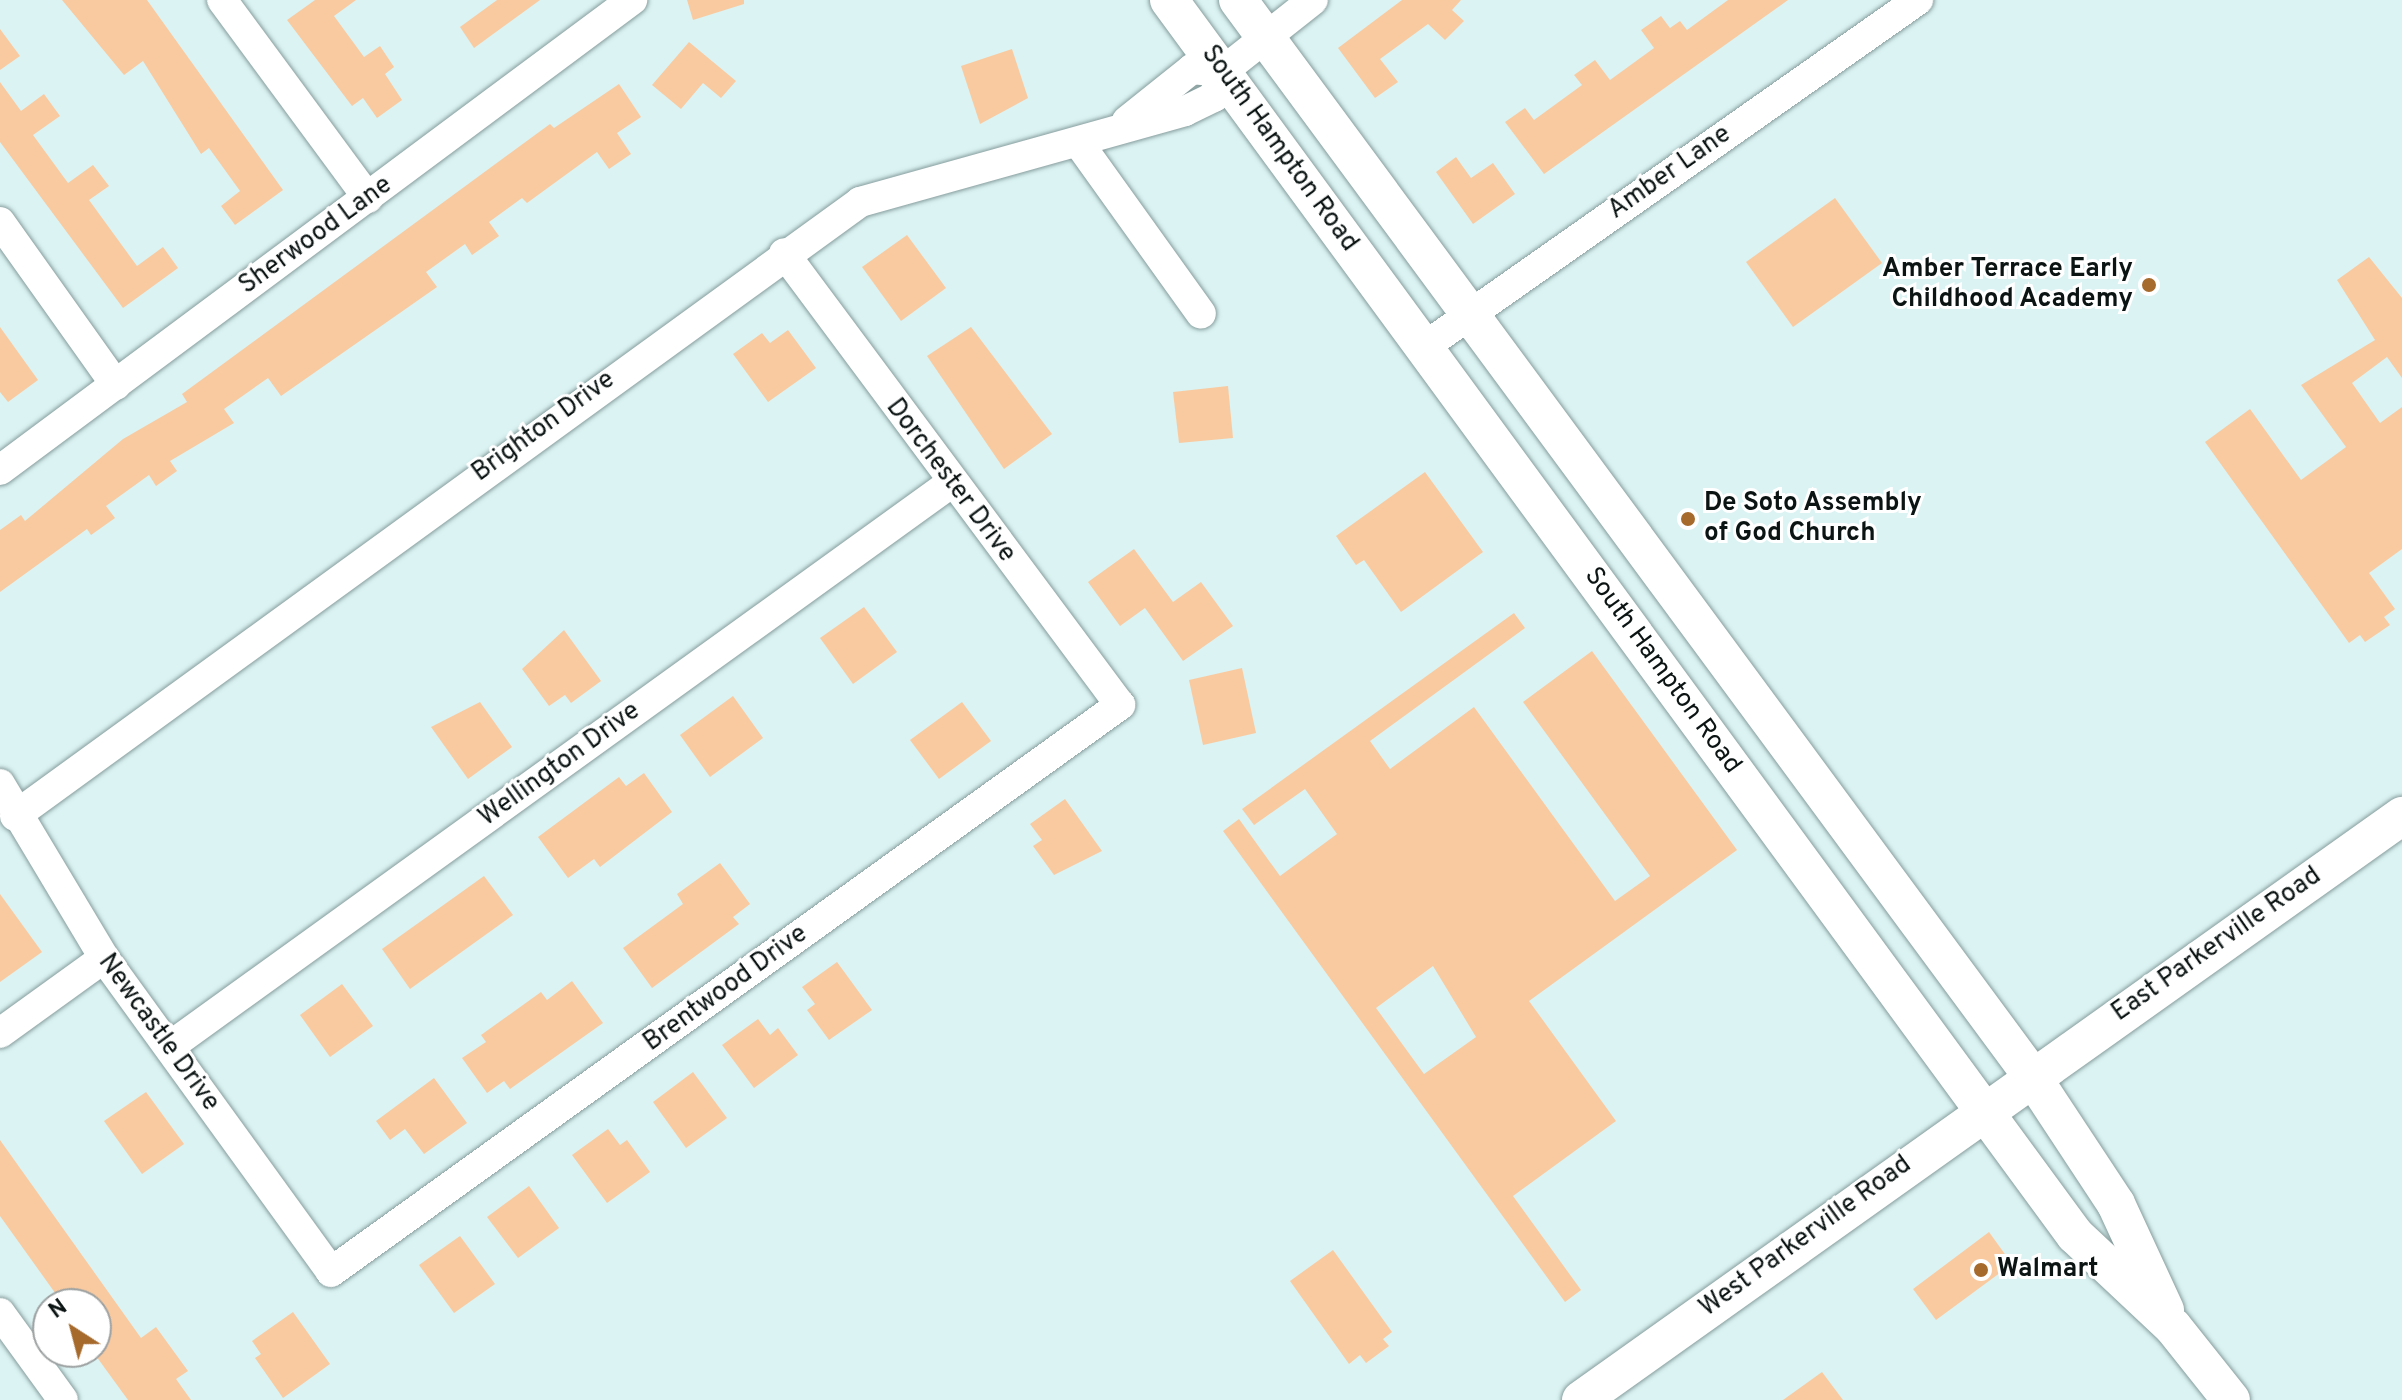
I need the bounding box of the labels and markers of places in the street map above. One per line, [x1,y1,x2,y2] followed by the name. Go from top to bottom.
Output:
[1882,254,2133,316] place label: Amber Terrace Early Childhood Academy
[2140,276,2158,294] marker: Amber Terrace Early Childhood Academy
[1704,488,1923,550] place label: De Soto Assembly of God Church
[1679,510,1697,528] marker: De Soto Assembly of God Church
[1997,1254,2099,1286] place label: Walmart
[1972,1261,1990,1279] marker: Walmart

